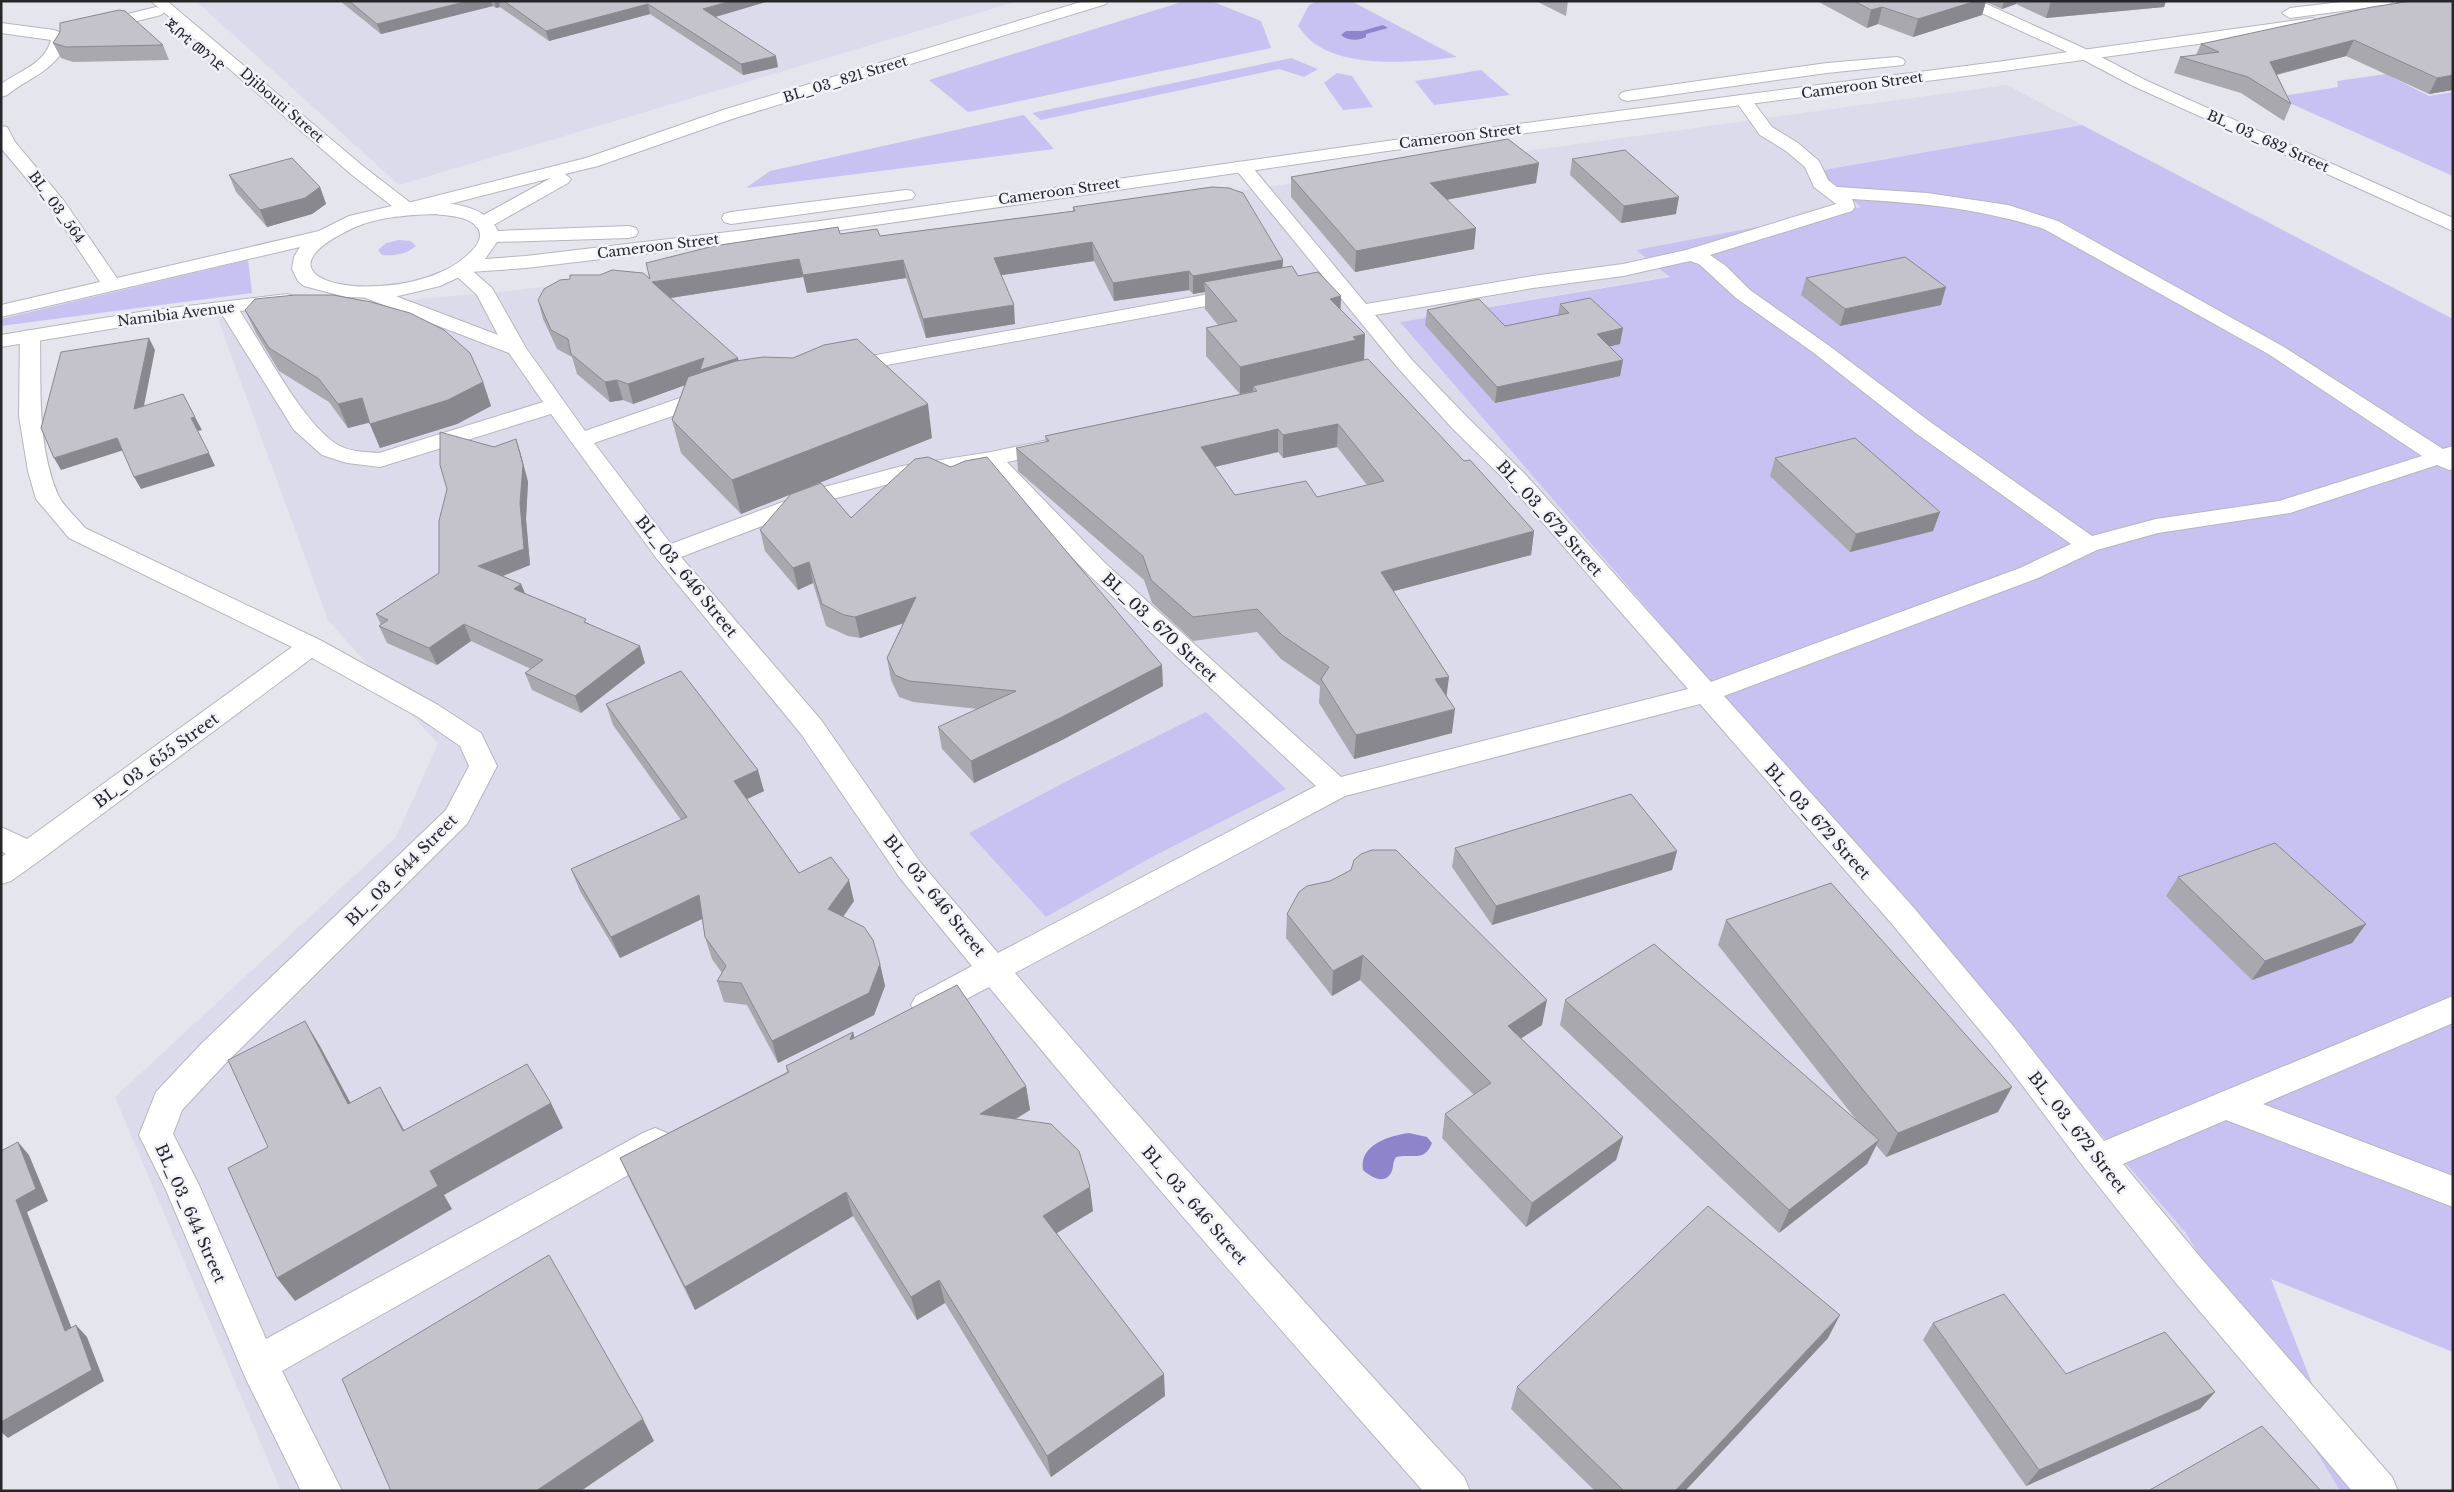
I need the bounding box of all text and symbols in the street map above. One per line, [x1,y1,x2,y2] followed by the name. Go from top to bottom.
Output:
[162,15,228,75] street label: ጂቡቲ መንገድ
[781,51,910,106] street label: BL_03_821 Street
[236,64,328,147] street label: Djibouti Street
[1800,67,1925,102] street label: Cameroon Street
[2204,106,2333,176] street label: BL_03_682 Street
[1398,120,1523,152] street label: Cameroon Street
[25,167,89,247] street label: BL_03_564
[997,173,1122,208] street label: Cameroon Street
[596,230,721,262] street label: Cameroon Street
[116,298,236,330] street label: Namibia Avenue
[1493,456,1607,580] street label: BL_03_672 Street
[632,511,742,641] street label: BL_03_646 Street
[1098,568,1222,686] street label: BL_03_670 Street
[90,708,222,812] street label: BL_03_655 Street
[1761,759,1875,883] street label: BL_03_672 Street
[341,810,461,930] street label: BL_03_644 Street
[880,830,990,960] street label: BL_03_646 Street
[2024,1067,2132,1197] street label: BL_03_672 Street
[151,1140,231,1286] street label: BL_03_644 Street
[1138,1142,1252,1268] street label: BL_03_646 Street

